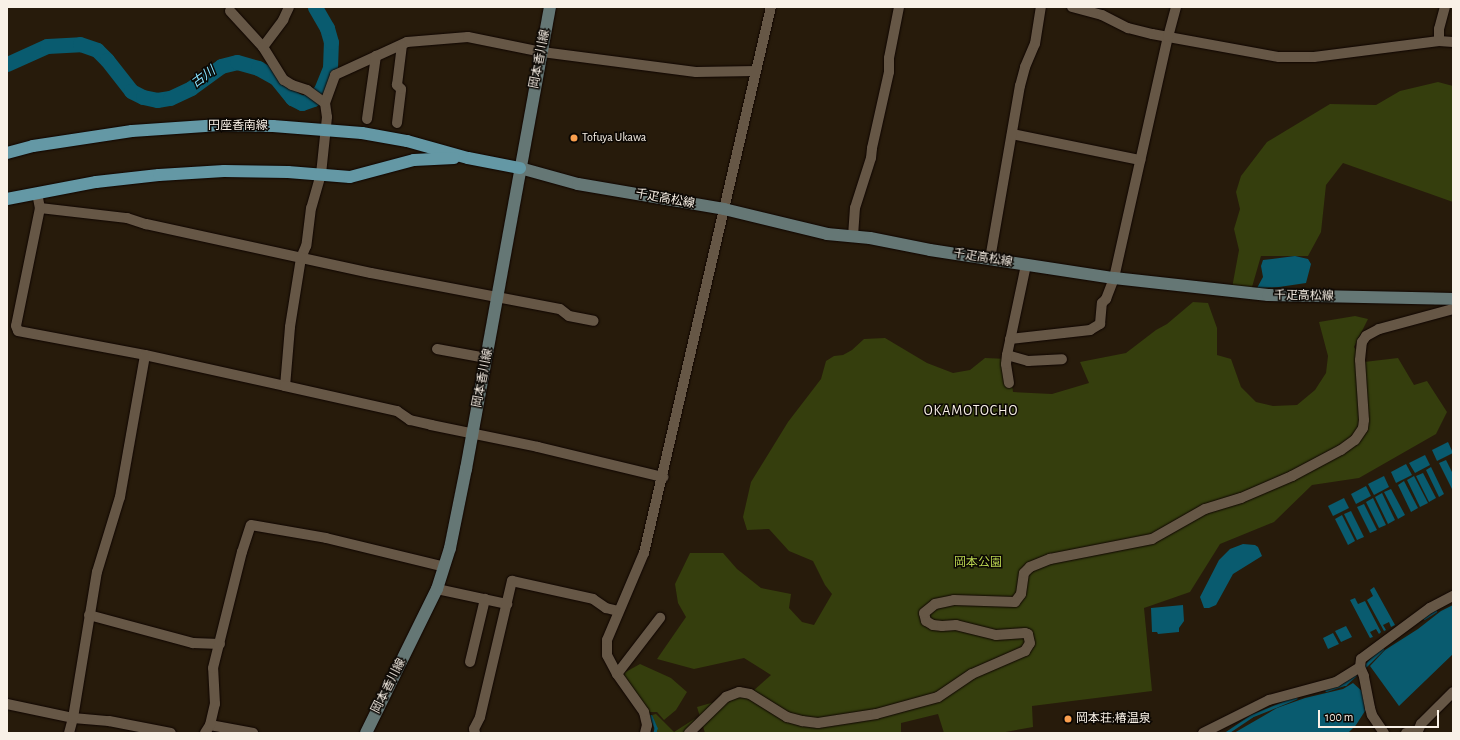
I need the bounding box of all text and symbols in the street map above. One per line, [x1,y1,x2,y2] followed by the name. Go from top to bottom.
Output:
[527,28,553,90] street label: 岡本香川線
[189,64,219,92] water label: 古川
[208,119,268,133] street label: 円座香南線
[582,131,646,145] place label: Tofuya Ukawa
[569,133,579,143] marker: Tofuya Ukawa
[634,187,696,211] street label: 千疋高松線
[952,246,1014,270] street label: 千疋高松線
[1274,288,1334,304] street label: 千疋高松線
[470,347,496,409] street label: 岡本香川線
[924,403,1018,419] district label: OKAMOTOCHO
[954,556,1002,570] park label: 岡本公園
[369,656,409,716] street label: 岡本香川線
[1320,702,1441,728] scale bar
[1325,711,1353,723] text: 100 m
[1076,712,1151,726] place label: 岡本荘;椿温泉
[1063,714,1073,724] marker: 岡本荘;椿温泉

